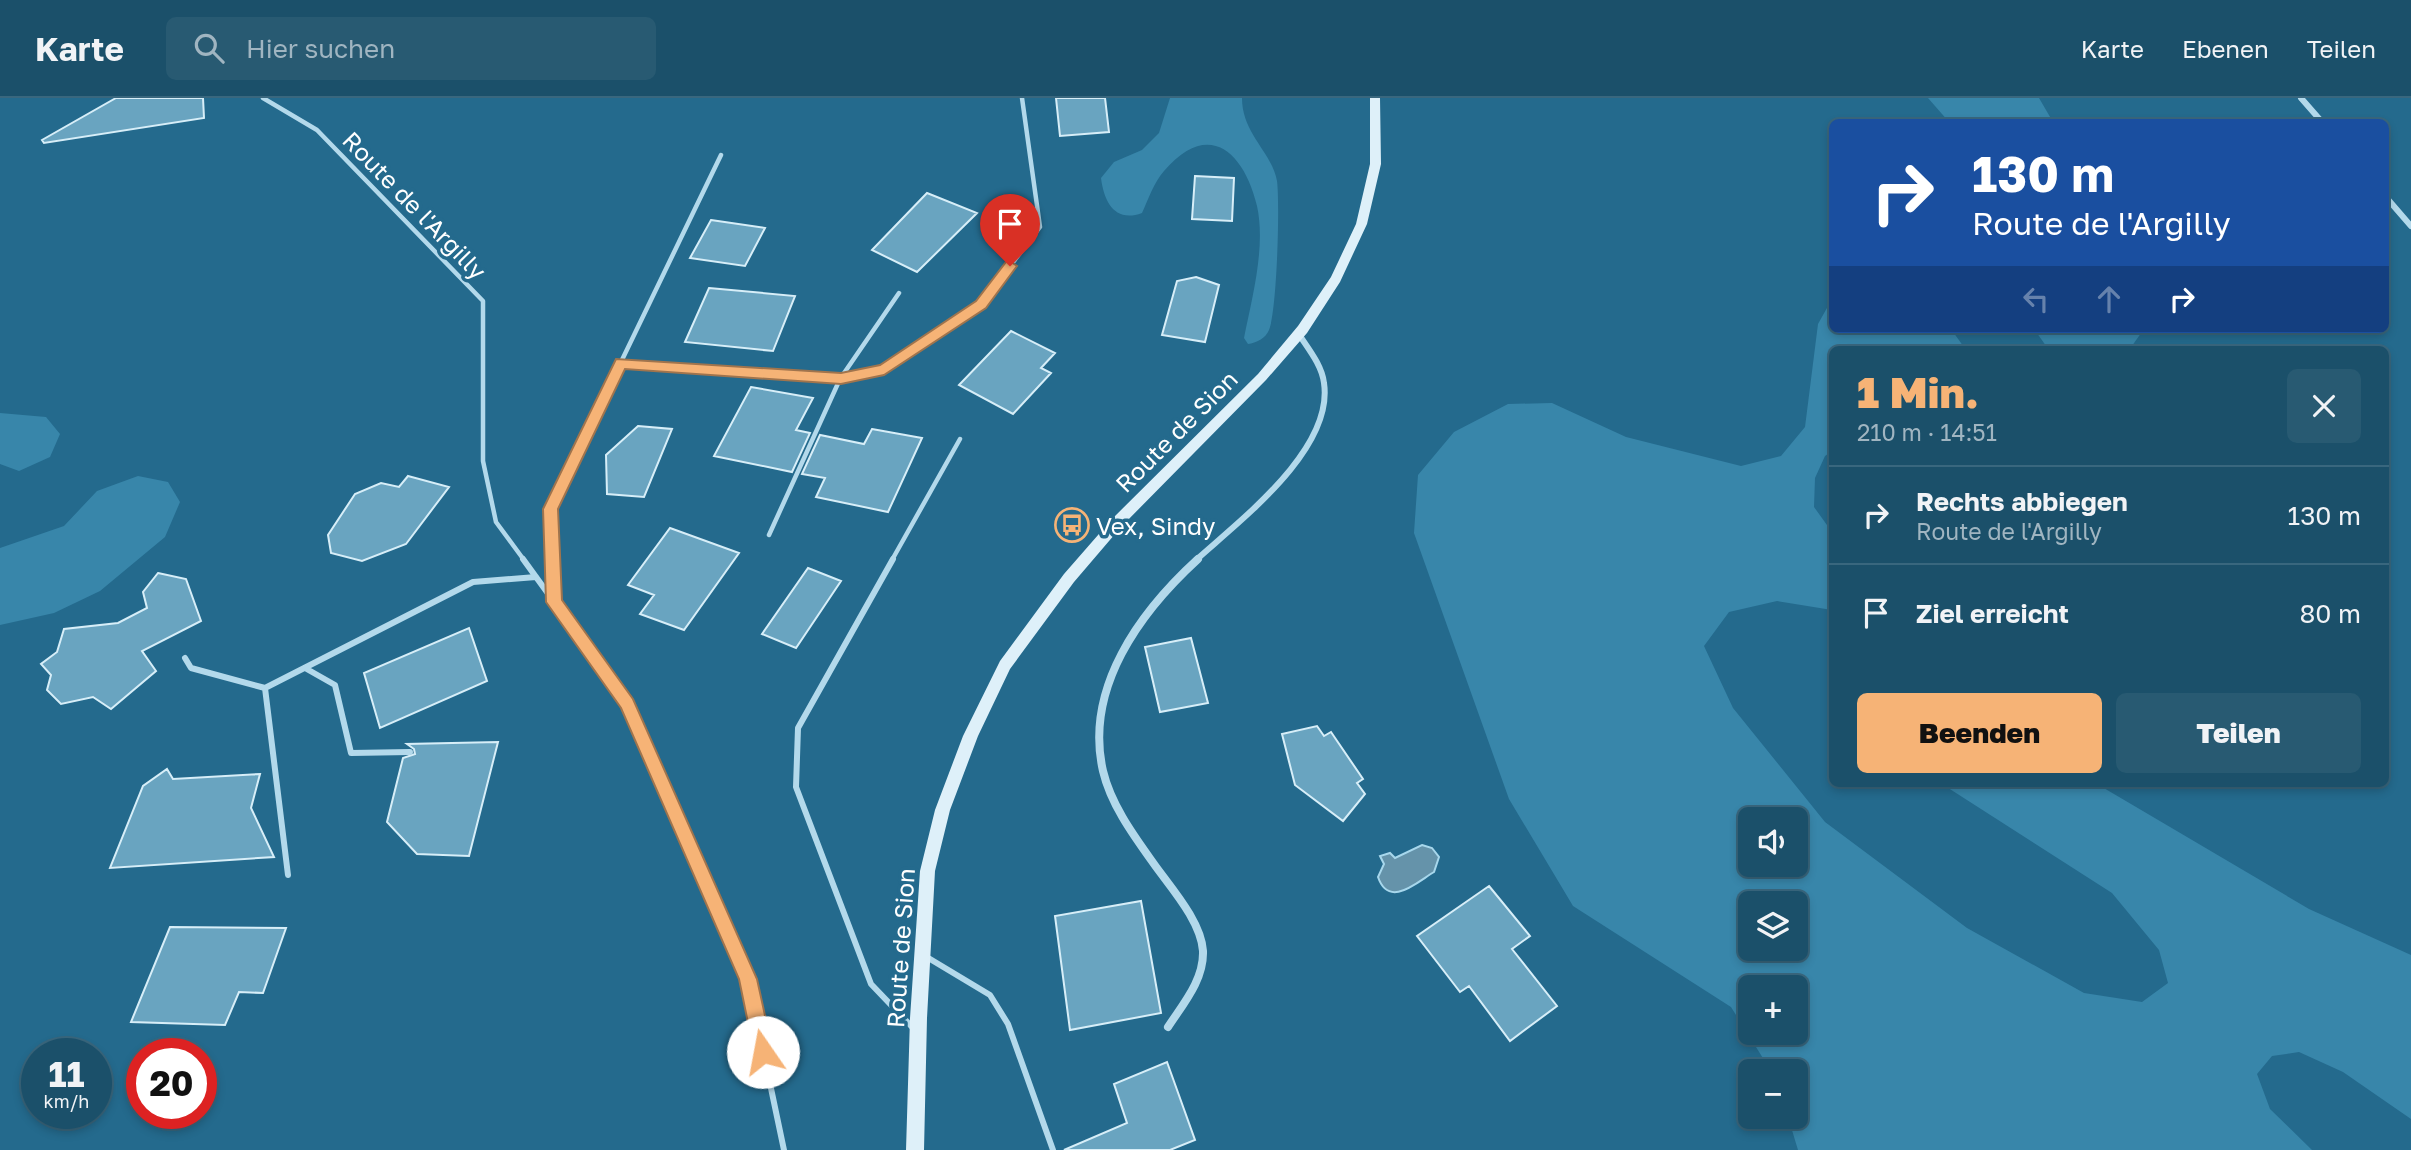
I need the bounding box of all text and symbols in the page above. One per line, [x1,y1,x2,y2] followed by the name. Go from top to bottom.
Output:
[166,17,656,80] search box
[35,29,124,68] text: Karte
[190,29,228,67] icon: search
[246,33,395,64] text: Hier suchen
[2081,34,2144,63] text: Karte
[2182,34,2269,63] text: Ebenen
[2307,34,2376,63] text: Teilen
[337,125,493,285] street label: Route de l'Argilly
[1972,144,2114,203] text: 130 m
[1857,147,1948,238] icon: right
[980,194,1040,266] pin
[1972,204,2231,242] text: Route de l'Argilly
[991,205,1029,243] icon: arrive
[2017,280,2055,318] icon: left
[2090,280,2128,318] icon: ahead
[2163,280,2201,318] icon: right
[1109,364,1243,498] street label: Route de Sion
[1857,367,1979,417] text: 1 Min.
[2287,369,2361,443] button: close
[1857,418,1997,446] text: 210 m · 14:51
[1916,486,2128,517] text: Rechts abbiegen
[1857,496,1895,534] icon: right
[2288,500,2361,531] text: 130 m
[1053,506,1091,544] bus stop icon: Vex, Sindy
[1096,511,1215,540] place label: Vex, Sindy
[1916,517,2102,545] text: Route de l'Argilly
[1857,594,1895,632] icon: arrive
[1916,598,2069,629] text: Ziel erreicht
[2300,598,2361,629] text: 80 m
[1857,693,2102,773] button: Beenden
[2116,693,2361,773] button: Teilen
[1738,807,1808,1129] map controls
[1738,807,1808,877] button: sound
[880,867,920,1029] street label: Route de Sion
[1738,891,1808,961] button: layers
[1738,975,1808,1045] button: +
[726,1015,800,1089] position arrow
[126,1038,217,1129] speed limit sign: 20
[48,1053,85,1095] text: 11
[1738,1059,1808,1129] button: −
[44,1090,89,1112] text: km/h

